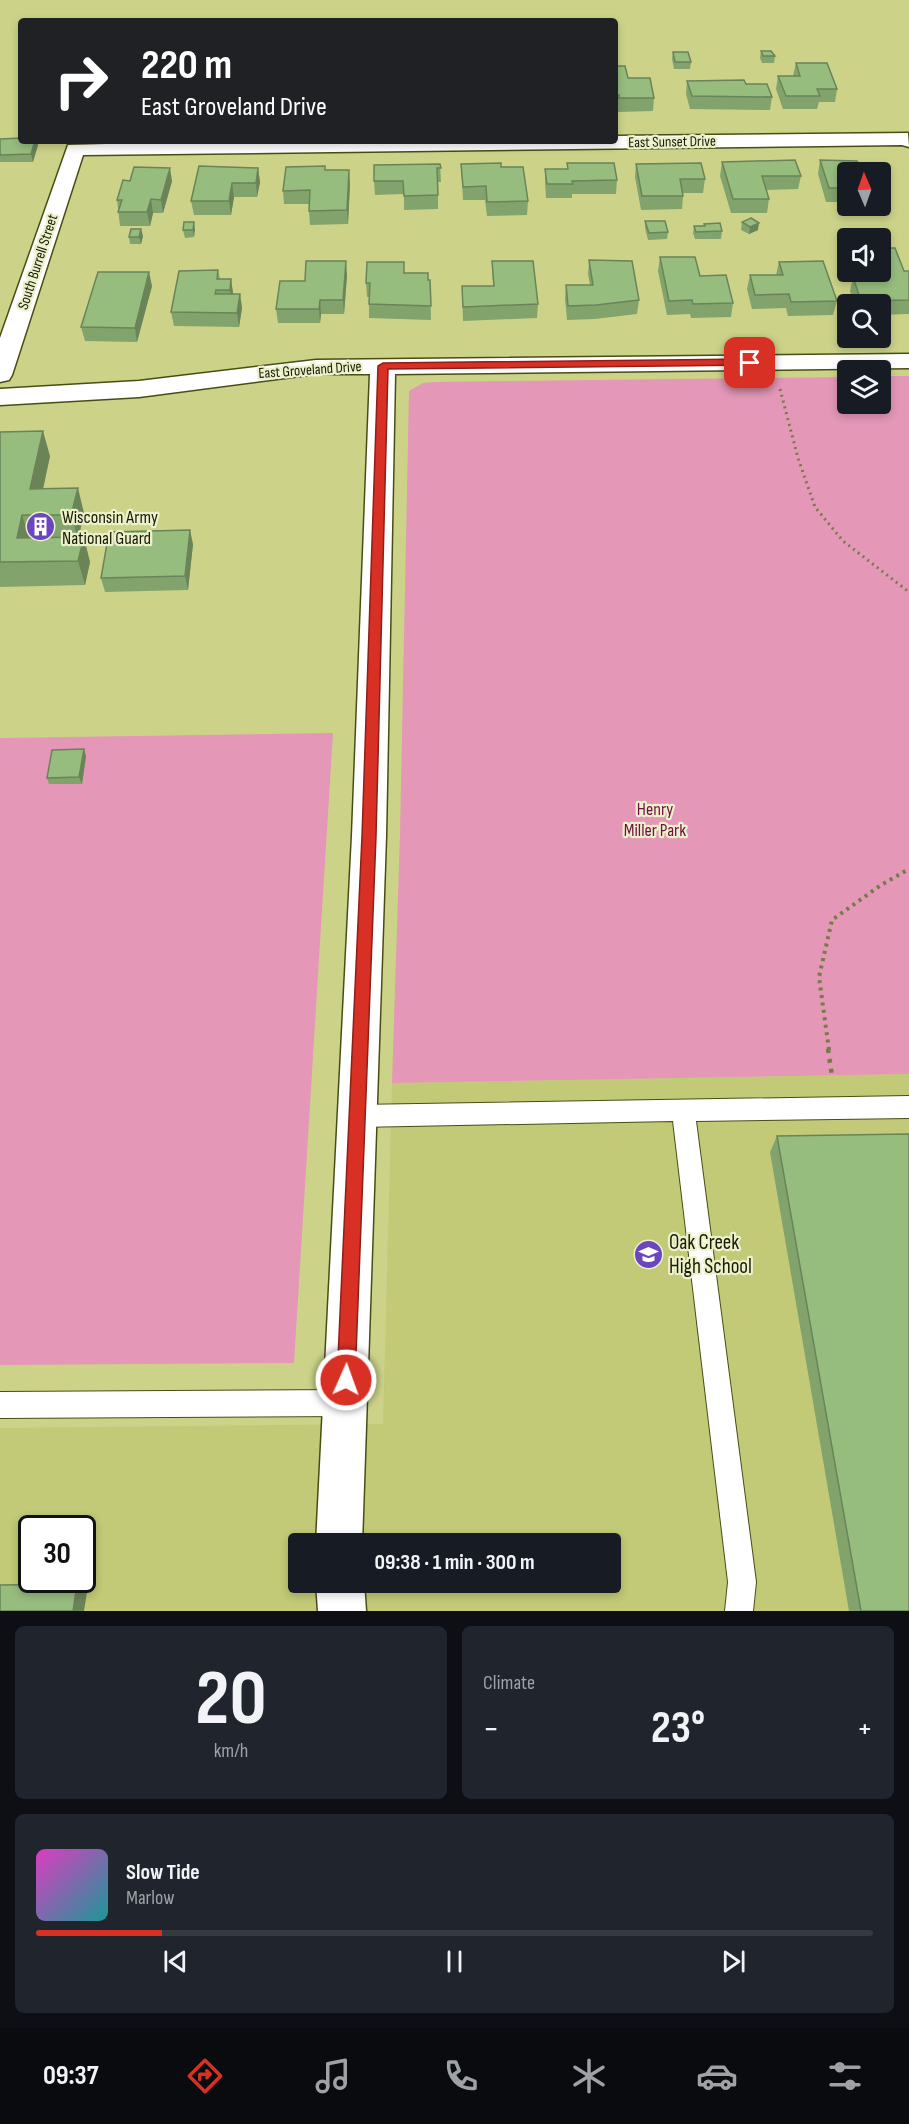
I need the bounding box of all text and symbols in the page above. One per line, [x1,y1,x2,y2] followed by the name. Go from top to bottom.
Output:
[141,40,232,91] text: 220 m
[42,42,120,120] icon: right
[141,91,327,123] text: East Groveland Drive
[628,132,716,152] street label: East Sunset Drive
[837,162,891,216] north arrow
[837,162,891,414] map controls
[14,211,63,312] street label: South Burrell Street
[837,228,891,282] button: sound
[837,294,891,348] button: search
[724,337,775,388] pin
[733,346,766,379] icon: arrive
[258,357,362,383] street label: East Groveland Drive
[837,360,891,414] button: layers
[62,507,158,549] place label: Wisconsin Army National Guard
[25,511,57,543] building icon: Wisconsin Army National Guard
[624,799,686,841] park label: Henry Miller Park
[669,1230,752,1279] place label: Oak Creek High School
[632,1238,664,1270] school or university icon: Oak Creek High School
[314,1348,378,1412] position arrow
[18,1515,96,1593] speed limit sign: 30
[374,1549,535,1576] text: 09:38 · 1 min · 300 m
[195,1653,267,1746] text: 20
[483,1671,535,1695] text: Climate
[651,1701,705,1756] text: 23°
[483,1709,499,1749] text: −
[857,1709,873,1749] text: +
[214,1739,248,1763] text: km/h
[126,1859,200,1886] text: Slow Tide
[126,1886,174,1910] text: Marlow
[159,1945,192,1978] icon: previous
[438,1945,471,1978] icon: pause
[717,1945,750,1978] icon: next
[184,2055,226,2097] icon: directions
[312,2055,354,2097] icon: music
[440,2055,482,2097] icon: phone
[568,2055,610,2097] icon: climate
[696,2055,738,2097] icon: car
[824,2055,866,2097] icon: filters
[43,2060,99,2092] text: 09:37

